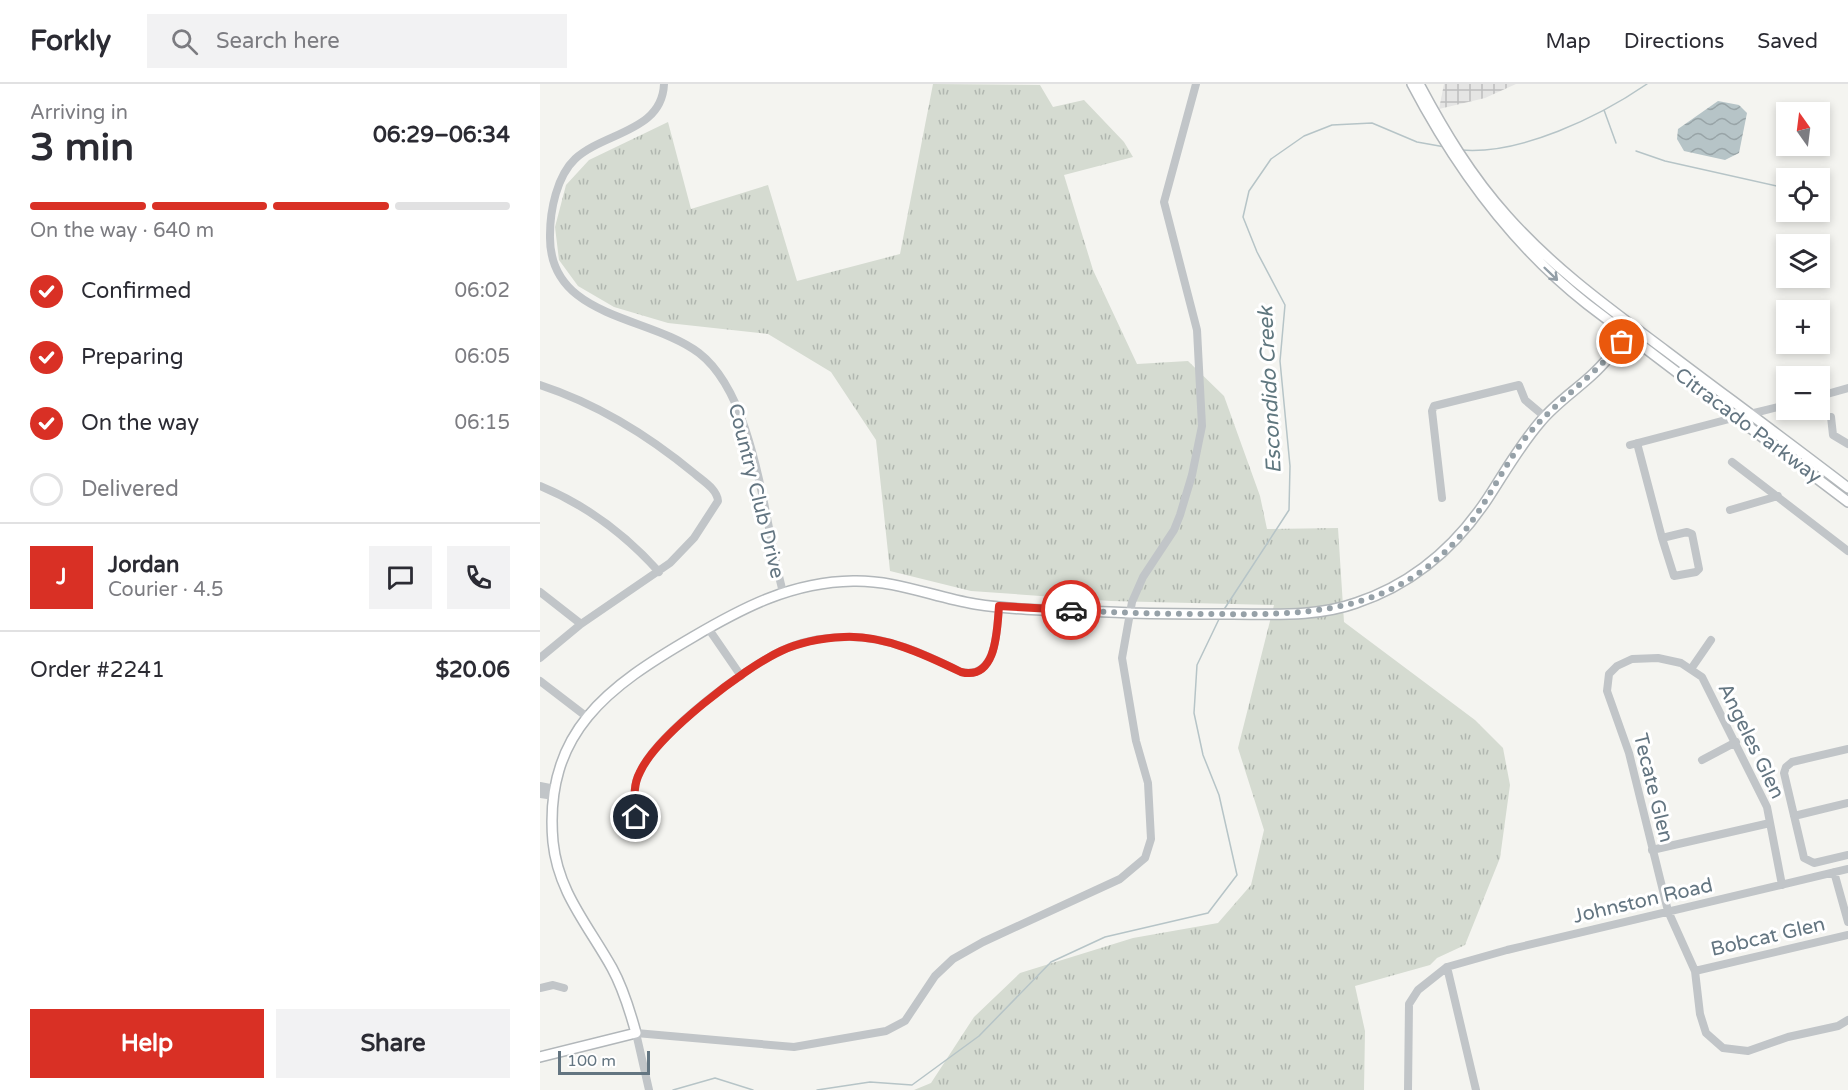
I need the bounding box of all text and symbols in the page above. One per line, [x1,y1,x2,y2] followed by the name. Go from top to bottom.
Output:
[147,14,567,68] search box
[30,24,111,58] text: Forkly
[168,25,201,58] icon: search
[216,28,340,54] text: Search here
[1545,29,1591,54] text: Map
[1624,29,1724,54] text: Directions
[1757,29,1818,54] text: Saved
[30,101,128,125] text: Arriving in
[1776,102,1830,156] north arrow
[1776,102,1830,420] map controls
[373,122,510,148] text: 06:29–06:34
[30,124,134,171] text: 3 min
[1776,168,1830,222] button: locate
[30,219,214,243] text: On the way · 640 m
[1776,234,1830,288] button: layers
[1544,267,1559,281] one-way arrow
[30,275,63,308] icon: check
[81,278,191,304] text: Confirmed
[455,279,510,303] text: 06:02
[1776,300,1830,354] button: +
[1253,304,1287,474] water label: Escondido Creek
[1596,316,1647,367] pin
[1605,325,1638,358] icon: bag
[30,341,63,374] icon: check
[81,344,184,370] text: Preparing
[455,345,510,369] text: 06:05
[1670,363,1826,489] street label: Citracado Parkway
[1776,366,1830,420] button: −
[723,401,789,581] street label: Country Club Drive
[30,407,63,440] icon: check
[81,410,199,436] text: On the way
[455,411,510,435] text: 06:15
[81,476,179,502] text: Delivered
[369,546,432,609] button: chat
[447,546,510,609] button: phone
[108,552,179,578] text: Jordan
[56,564,67,590] text: J
[108,578,223,602] text: Courier · 4.5
[1041,580,1101,640] courier
[1055,594,1088,627] icon: car
[30,657,165,683] text: Order #2241
[435,657,510,683] text: $20.06
[1713,679,1789,803] street label: Angeles Glen
[1628,731,1678,845] street label: Tecate Glen
[610,791,661,842] pin
[619,800,652,833] icon: home
[1571,873,1715,929] street label: Johnston Road
[1708,912,1828,962] street label: Bobcat Glen
[30,1009,264,1078] button: Help
[276,1009,510,1078] button: Share
[558,1048,650,1076] scale bar
[567,1051,616,1071] text: 100 m

